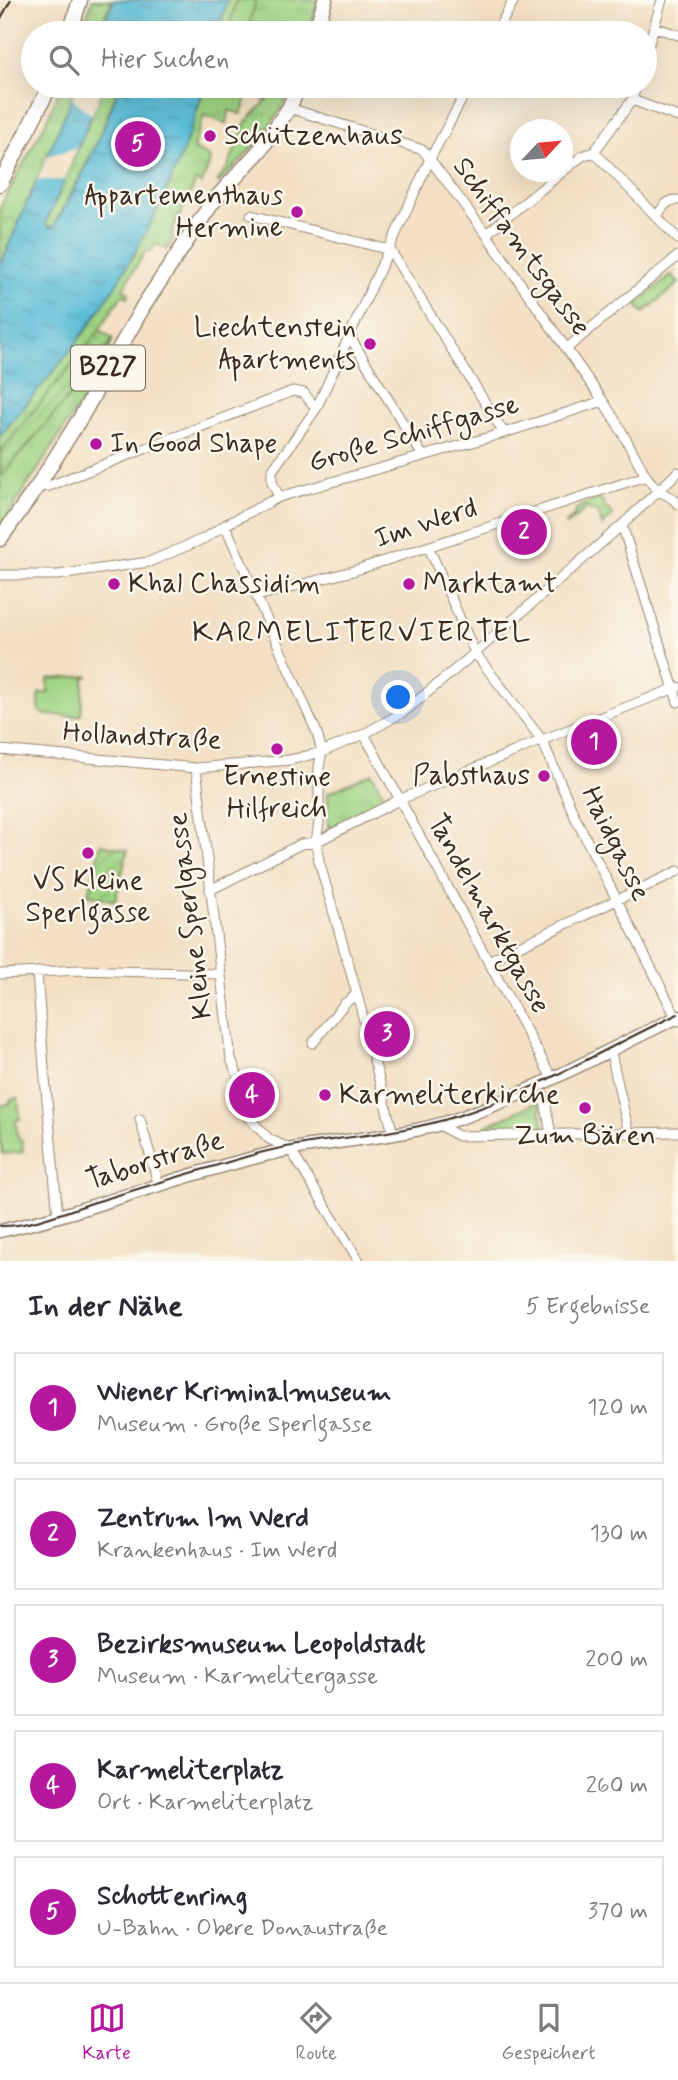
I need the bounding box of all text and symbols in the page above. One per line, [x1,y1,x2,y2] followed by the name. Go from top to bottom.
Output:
[21,21,657,98] search box
[45,41,83,79] icon: search
[101,43,229,77] text: Hier suchen
[115,118,161,170] pin: 5
[224,118,403,155] place label: Schützenhaus
[510,119,573,182] north arrow
[202,128,218,144] marker: Schützenhaus
[442,150,598,345] street label: Schiffamtsgasse
[84,178,283,247] place label: Appartementhaus Hermine
[289,204,305,220] marker: Appartementhaus Hermine
[194,310,356,382] place label: Liechtenstein Apartments
[362,336,378,352] marker: Liechtenstein Apartments
[71,346,145,390] road number: B227
[304,386,524,484] street label: Große Schiffgasse
[110,426,277,463] place label: In Good Shape
[88,436,104,452] marker: In Good Shape
[370,490,482,558] street label: Im Werd
[501,506,547,558] pin: 2
[128,566,320,603] place label: Khal Chassidim
[423,566,557,603] place label: Marktamt
[106,576,122,592] marker: Khal Chassidim
[401,576,417,592] marker: Marktamt
[192,613,532,652] district label: KARMELITERVIERTEL
[381,680,415,714] your location
[62,714,222,760] street label: Hollandstraße
[571,716,617,768] pin: 1
[269,741,285,757] marker: Ernestine Hilfreich
[413,758,530,795] place label: Pabsthaus
[223,759,331,828] place label: Ernestine Hilfreich
[536,768,552,784] marker: Pabsthaus
[570,781,659,908] street label: Haidgasse
[416,808,558,1021] street label: Tandelmarktgasse
[160,810,224,1021] street label: Kleine Sperlgasse
[80,845,96,861] marker: VS Kleine Sperlgasse
[26,863,150,935] place label: VS Kleine Sperlgasse
[364,1008,410,1060] pin: 3
[229,1069,275,1121] pin: 4
[339,1077,559,1114] place label: Karmeliterkirche
[317,1087,333,1103] marker: Karmeliterkirche
[577,1100,593,1116] marker: Zum Bären
[514,1118,656,1155] place label: Zum Bären
[82,1123,228,1199] street label: Taborstraße
[28,1287,183,1326] text: In der Nähe
[526,1292,650,1322] text: 5 Ergebnisse
[97,1376,391,1410] text: Wiener Kriminalmuseum
[48,1393,58,1423] text: 1
[587,1393,648,1423] text: 120 m
[97,1410,372,1440] text: Museum · Große Sperlgasse
[97,1502,309,1536] text: Zentrum Im Werd
[47,1519,59,1549] text: 2
[590,1519,648,1549] text: 130 m
[97,1536,337,1566] text: Krankenhaus · Im Werd
[97,1628,425,1662] text: Bezirksmuseum Leopoldstadt
[48,1645,58,1675] text: 3
[585,1645,648,1675] text: 200 m
[97,1662,378,1692] text: Museum · Karmelitergasse
[97,1754,284,1788] text: Karmeliterplatz
[46,1771,60,1801] text: 4
[586,1771,648,1801] text: 260 m
[97,1788,314,1818] text: Ort · Karmeliterplatz
[97,1880,247,1914] text: Schottenring
[46,1897,60,1927] text: 5
[588,1897,648,1927] text: 370 m
[97,1914,388,1944] text: U-Bahn · Obere Donaustraße
[82,1999,131,2066] tab: Karte
[296,1999,337,2066] tab: Route
[502,1999,596,2066] tab: Gespeichert

